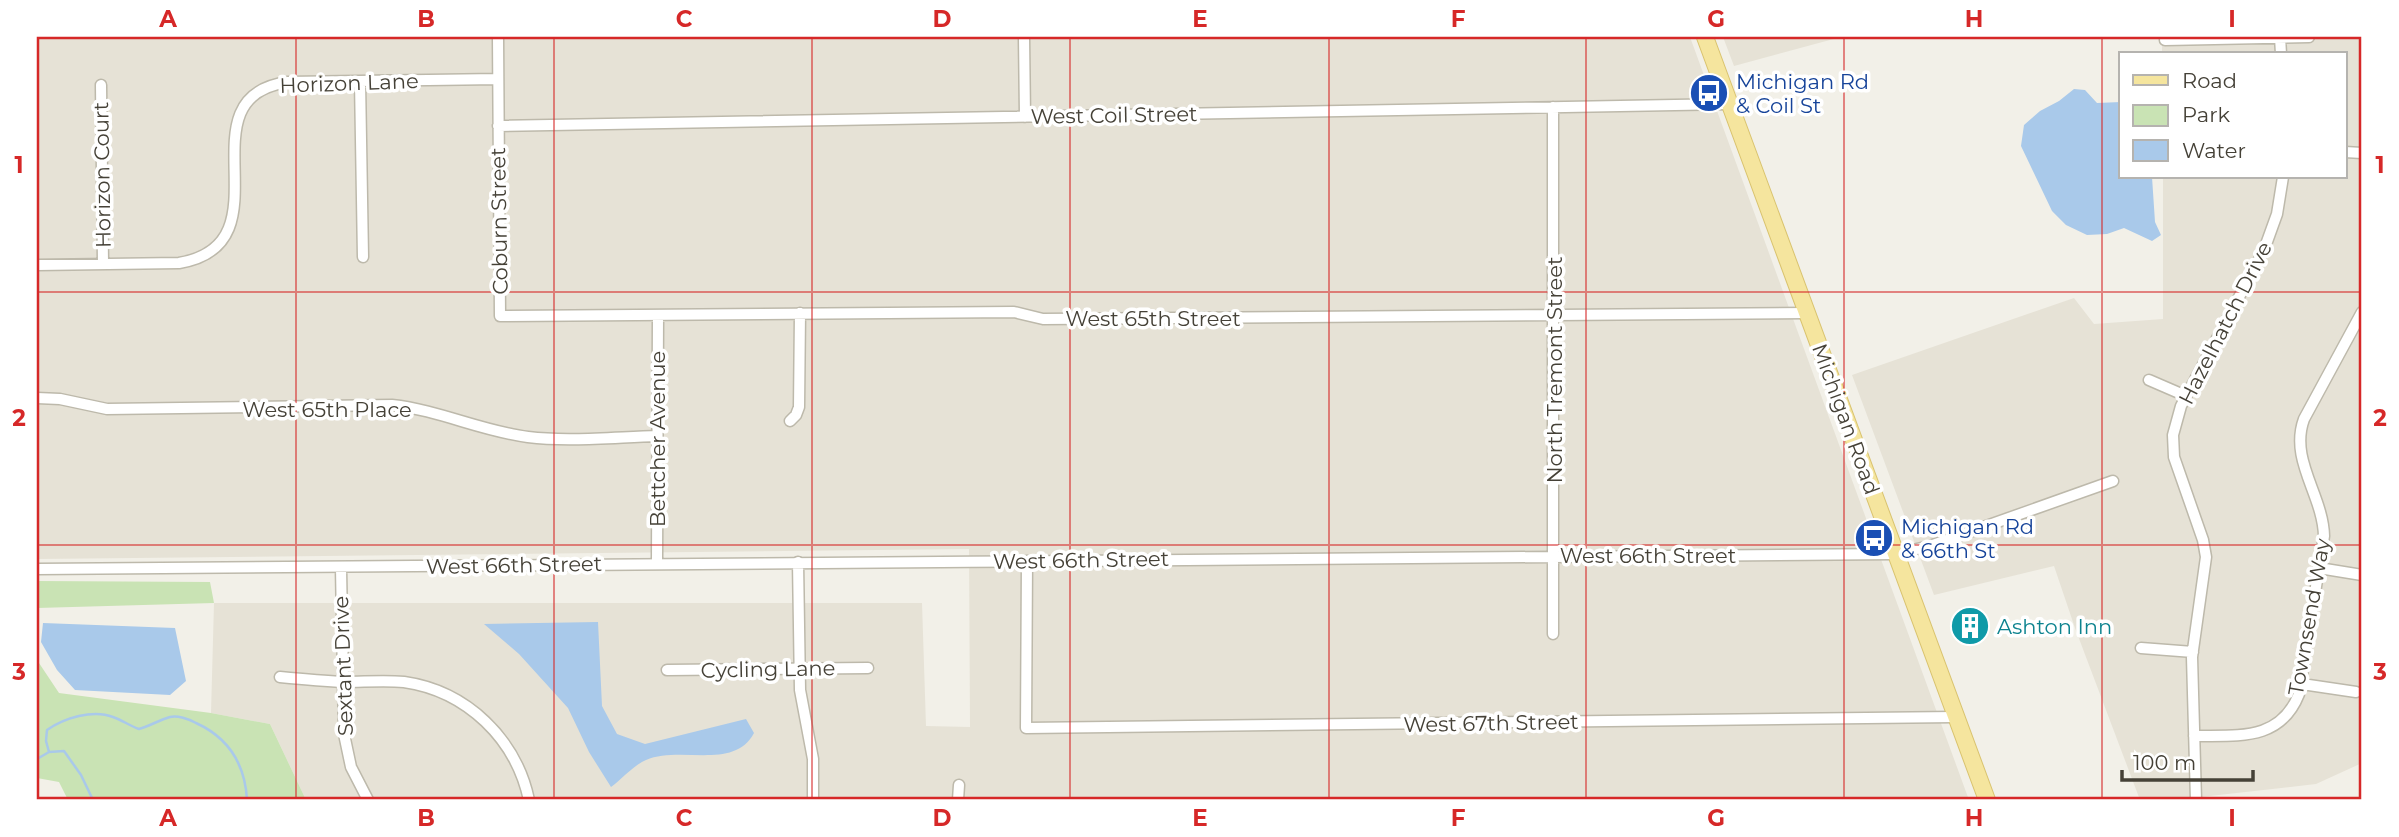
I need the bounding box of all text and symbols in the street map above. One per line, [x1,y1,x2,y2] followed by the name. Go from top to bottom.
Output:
[158,5,177,33] text: A
[417,5,435,33] text: B
[676,5,693,33] text: C
[933,5,952,33] text: D
[1192,5,1208,33] text: E
[1451,5,1466,33] text: F
[1707,5,1725,33] text: G
[1965,5,1983,33] text: H
[2228,5,2236,33] text: I
[2119,52,2346,178] legend
[279,68,419,98] street label: Horizon Lane
[2182,68,2237,93] text: Road
[1736,69,1869,118] place label: Michigan Rd & Coil St
[1688,72,1730,114] bus stop icon: Michigan Rd & Coil St
[1030,101,1198,129] street label: West Coil Street
[88,102,116,248] street label: Horizon Court
[2182,102,2230,127] text: Park
[2182,138,2246,163] text: Water
[485,147,513,295] street label: Coburn Street
[14,151,24,179] text: 1
[2375,151,2385,179] text: 1
[2173,237,2277,409] street label: Hazelhatch Drive
[1542,257,1567,483] street label: North Tremont Street
[1065,306,1241,331] street label: West 65th Street
[1807,340,1885,498] street label: Michigan Road
[645,351,670,527] street label: Bettcher Avenue
[242,397,412,422] street label: West 65th Place
[12,404,26,432] text: 2
[2373,404,2387,432] text: 2
[1901,514,2034,563] place label: Michigan Rd & 66th St
[1853,517,1895,559] bus stop icon: Michigan Rd & 66th St
[2283,536,2335,697] street label: Townsend Way
[1560,543,1736,568] street label: West 66th Street
[993,546,1169,574] street label: West 66th Street
[426,551,602,579] street label: West 66th Street
[328,595,358,737] street label: Sextant Drive
[1949,605,1991,647] building icon: Ashton Inn
[1997,614,2112,639] place label: Ashton Inn
[700,655,836,683] street label: Cycling Lane
[11,658,26,686] text: 3
[2372,658,2387,686] text: 3
[1403,709,1579,737] street label: West 67th Street
[2122,739,2254,783] scale bar
[2133,750,2196,775] text: 100 m
[158,804,177,832] text: A
[417,804,435,832] text: B
[676,804,693,832] text: C
[933,804,952,832] text: D
[1192,804,1208,832] text: E
[1451,804,1466,832] text: F
[1707,804,1725,832] text: G
[1965,804,1983,832] text: H
[2228,804,2236,832] text: I

